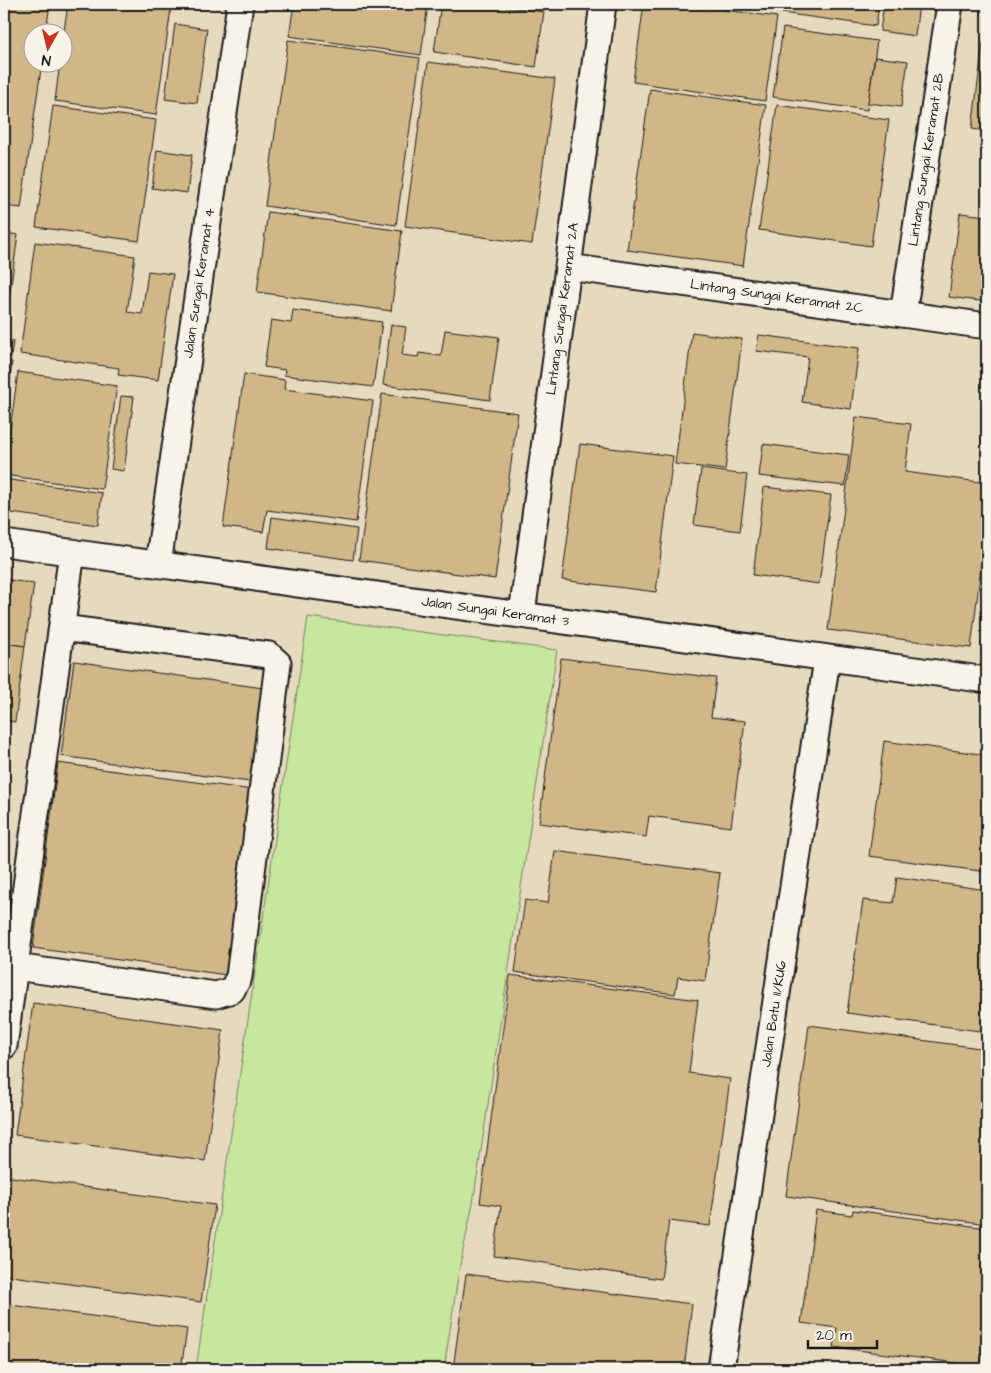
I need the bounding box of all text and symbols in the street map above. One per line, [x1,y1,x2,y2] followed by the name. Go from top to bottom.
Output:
[22,22,72,72] north arrow
[40,49,52,70] text: N
[903,72,949,248] street label: Lintang Sungai Keramat 2B
[178,206,220,359] street label: Jalan Sungai Keramat 4
[541,221,584,396] street label: Lintang Sungai Keramat 2A
[689,274,865,319] street label: Lintang Sungai Keramat 2C
[420,591,570,632] street label: Jalan Sungai Keramat 3
[756,959,792,1068] street label: Jalan Batu 11/KU6
[808,1318,877,1350] scale bar
[816,1325,852,1346] text: 20 m

